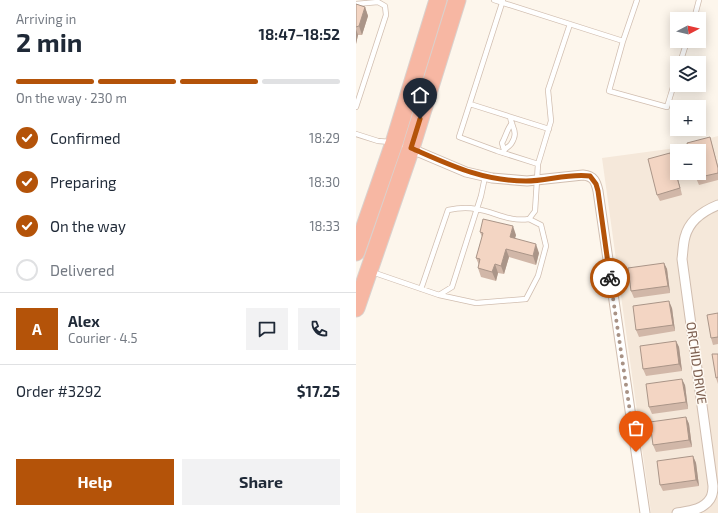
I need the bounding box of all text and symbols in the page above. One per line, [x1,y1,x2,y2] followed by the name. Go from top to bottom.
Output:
[16,11,76,27] text: Arriving in
[670,12,706,48] north arrow
[670,12,706,180] map controls
[259,25,340,43] text: 18:47–18:52
[16,26,82,57] text: 2 min
[670,56,706,92] button: layers
[403,78,437,119] pin
[409,84,431,106] icon: home
[16,90,127,106] text: On the way · 230 m
[670,100,706,136] button: +
[16,127,38,149] icon: check
[50,129,121,147] text: Confirmed
[309,130,340,146] text: 18:29
[670,144,706,180] button: −
[16,171,38,193] icon: check
[50,173,116,191] text: Preparing
[309,174,340,190] text: 18:30
[16,215,38,237] icon: check
[50,217,126,235] text: On the way
[309,218,340,234] text: 18:33
[590,258,630,298] courier
[50,261,115,279] text: Delivered
[599,267,621,289] icon: bike
[246,308,288,350] button: chat
[298,308,340,350] button: phone
[68,312,100,330] text: Alex
[32,320,42,338] text: A
[683,321,711,405] street label: ORCHID DRIVE
[68,330,137,346] text: Courier · 4.5
[16,382,102,400] text: Order #3292
[297,382,340,400] text: $17.25
[619,411,653,452] pin
[625,417,647,439] icon: bag
[16,459,174,505] button: Help
[182,459,340,505] button: Share

